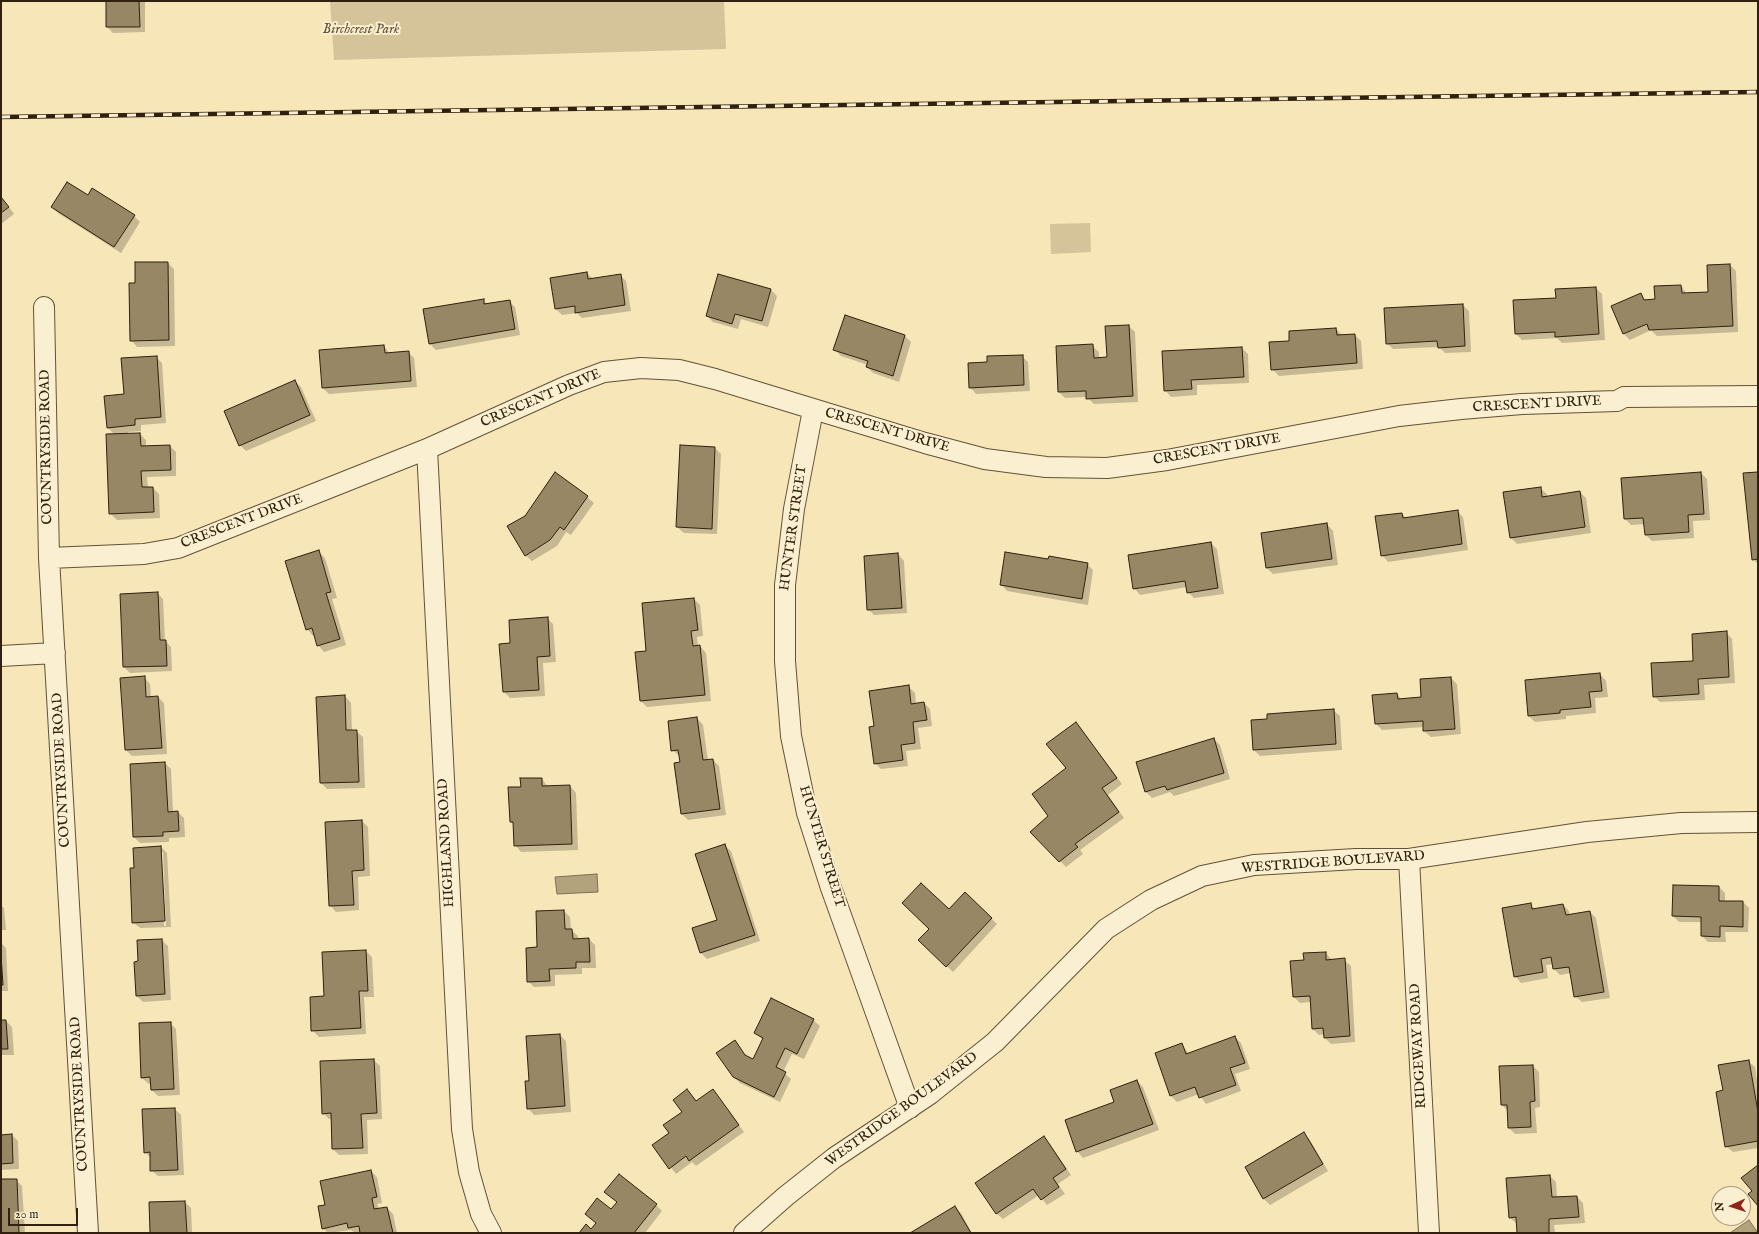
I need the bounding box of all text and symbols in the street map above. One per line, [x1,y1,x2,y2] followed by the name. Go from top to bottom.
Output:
[323,22,399,38] park label: Birchcrest Park
[478,366,604,432] street label: CRESCENT DRIVE
[37,369,57,525] street label: COUNTRYSIDE ROAD
[1472,393,1602,417] street label: CRESCENT DRIVE
[823,405,951,457] street label: CRESCENT DRIVE
[1152,431,1282,469] street label: CRESCENT DRIVE
[777,464,811,592] street label: HUNTER STREET
[179,491,305,553] street label: CRESCENT DRIVE
[50,692,74,848] street label: COUNTRYSIDE ROAD
[435,778,459,908] street label: HIGHLAND ROAD
[794,784,848,910] street label: HUNTER STREET
[1241,848,1425,878] street label: WESTRIDGE BOULEVARD
[1407,983,1431,1109] street label: RIDGEWAY ROAD
[68,1016,92,1172] street label: COUNTRYSIDE ROAD
[823,1049,981,1171] street label: WESTRIDGE BOULEVARD
[1711,1186,1751,1226] north arrow
[10,1200,80,1226] scale bar
[1713,1201,1727,1212] text: N
[15,1207,38,1222] text: 20 m

